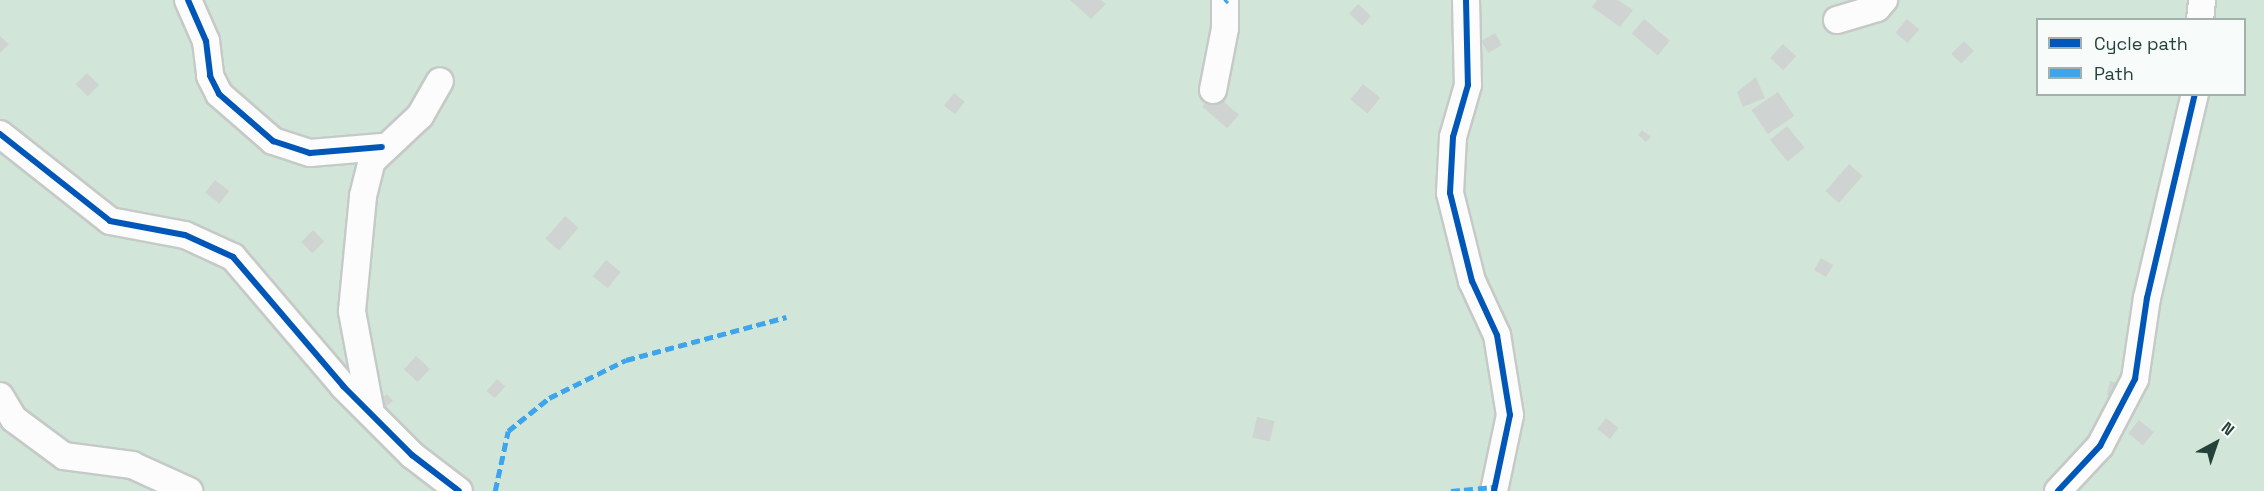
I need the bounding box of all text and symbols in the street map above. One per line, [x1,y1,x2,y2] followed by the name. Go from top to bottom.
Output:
[2036,18,2246,96] legend
[2094,32,2188,55] text: Cycle path
[2094,62,2134,85] text: Path
[2186,413,2246,473] north arrow
[2217,417,2239,440] text: N

